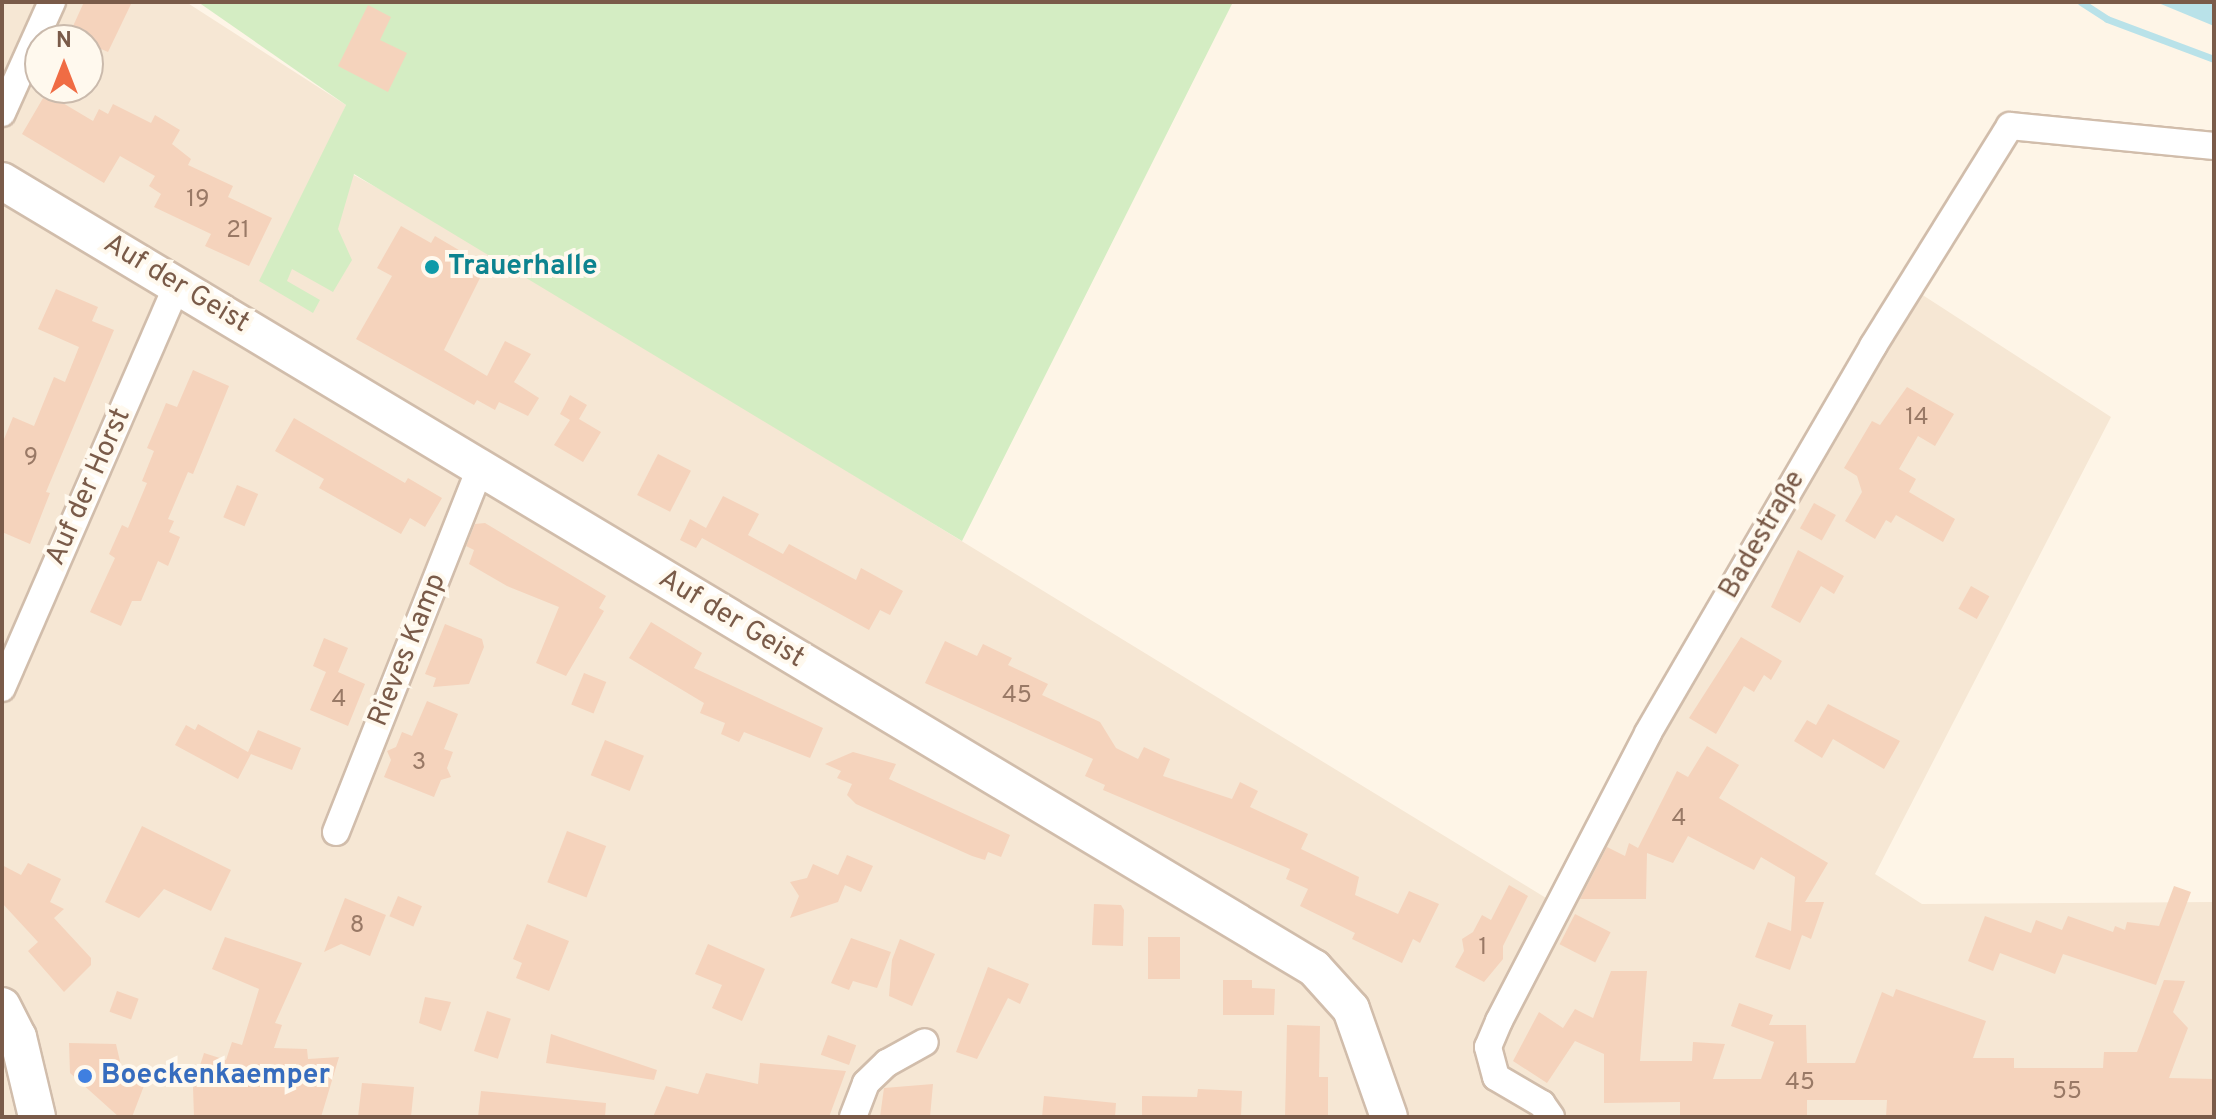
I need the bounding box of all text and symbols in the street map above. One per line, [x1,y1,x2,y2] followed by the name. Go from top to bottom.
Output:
[24,24,104,104] north arrow
[56,28,72,55] text: N
[186,187,210,215] house number: 19
[226,218,250,246] house number: 21
[97,227,255,341] street label: Auf der Geist
[448,250,598,284] place label: Trauerhalle
[423,258,441,276] marker: Trauerhalle
[39,403,139,571] street label: Auf der Horst
[1905,405,1929,433] house number: 14
[24,445,38,473] house number: 9
[1713,465,1813,605] street label: Badestraße
[652,562,810,676] street label: Auf der Geist
[362,569,454,731] street label: Rieves Kamp
[1002,683,1032,711] house number: 45
[332,687,346,715] house number: 4
[412,750,426,778] house number: 3
[1672,806,1686,834] house number: 4
[350,913,364,941] house number: 8
[1479,935,1487,963] house number: 1
[101,1059,330,1093] place label: Boeckenkaemper
[76,1067,94,1085] marker: Boeckenkaemper
[1785,1070,1815,1098] house number: 45
[2052,1079,2082,1107] house number: 55

